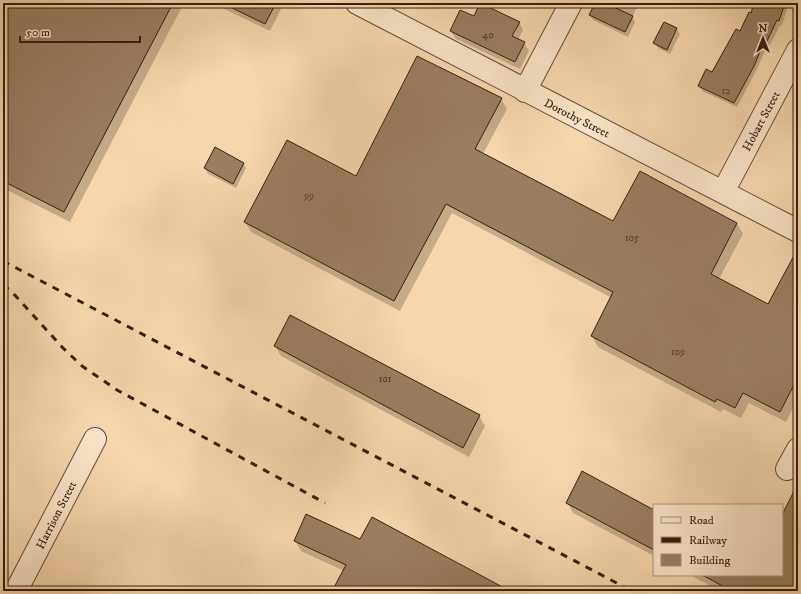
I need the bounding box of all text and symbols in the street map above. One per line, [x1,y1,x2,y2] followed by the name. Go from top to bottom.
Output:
[20,18,140,44] scale bar
[743,18,783,58] north arrow
[758,22,768,36] text: N
[26,25,50,40] text: 50 m
[482,29,494,41] house number: 40
[722,85,730,97] house number: 12
[739,89,784,154] street label: Hobart Street
[541,95,612,141] street label: Dorothy Street
[303,190,314,202] house number: 99
[625,232,639,244] house number: 105
[671,346,685,358] house number: 109
[379,373,392,385] house number: 101
[33,479,80,552] street label: Harrison Street
[653,504,783,576] legend
[689,513,714,528] text: Road
[689,533,727,548] text: Railway
[689,553,730,568] text: Building

